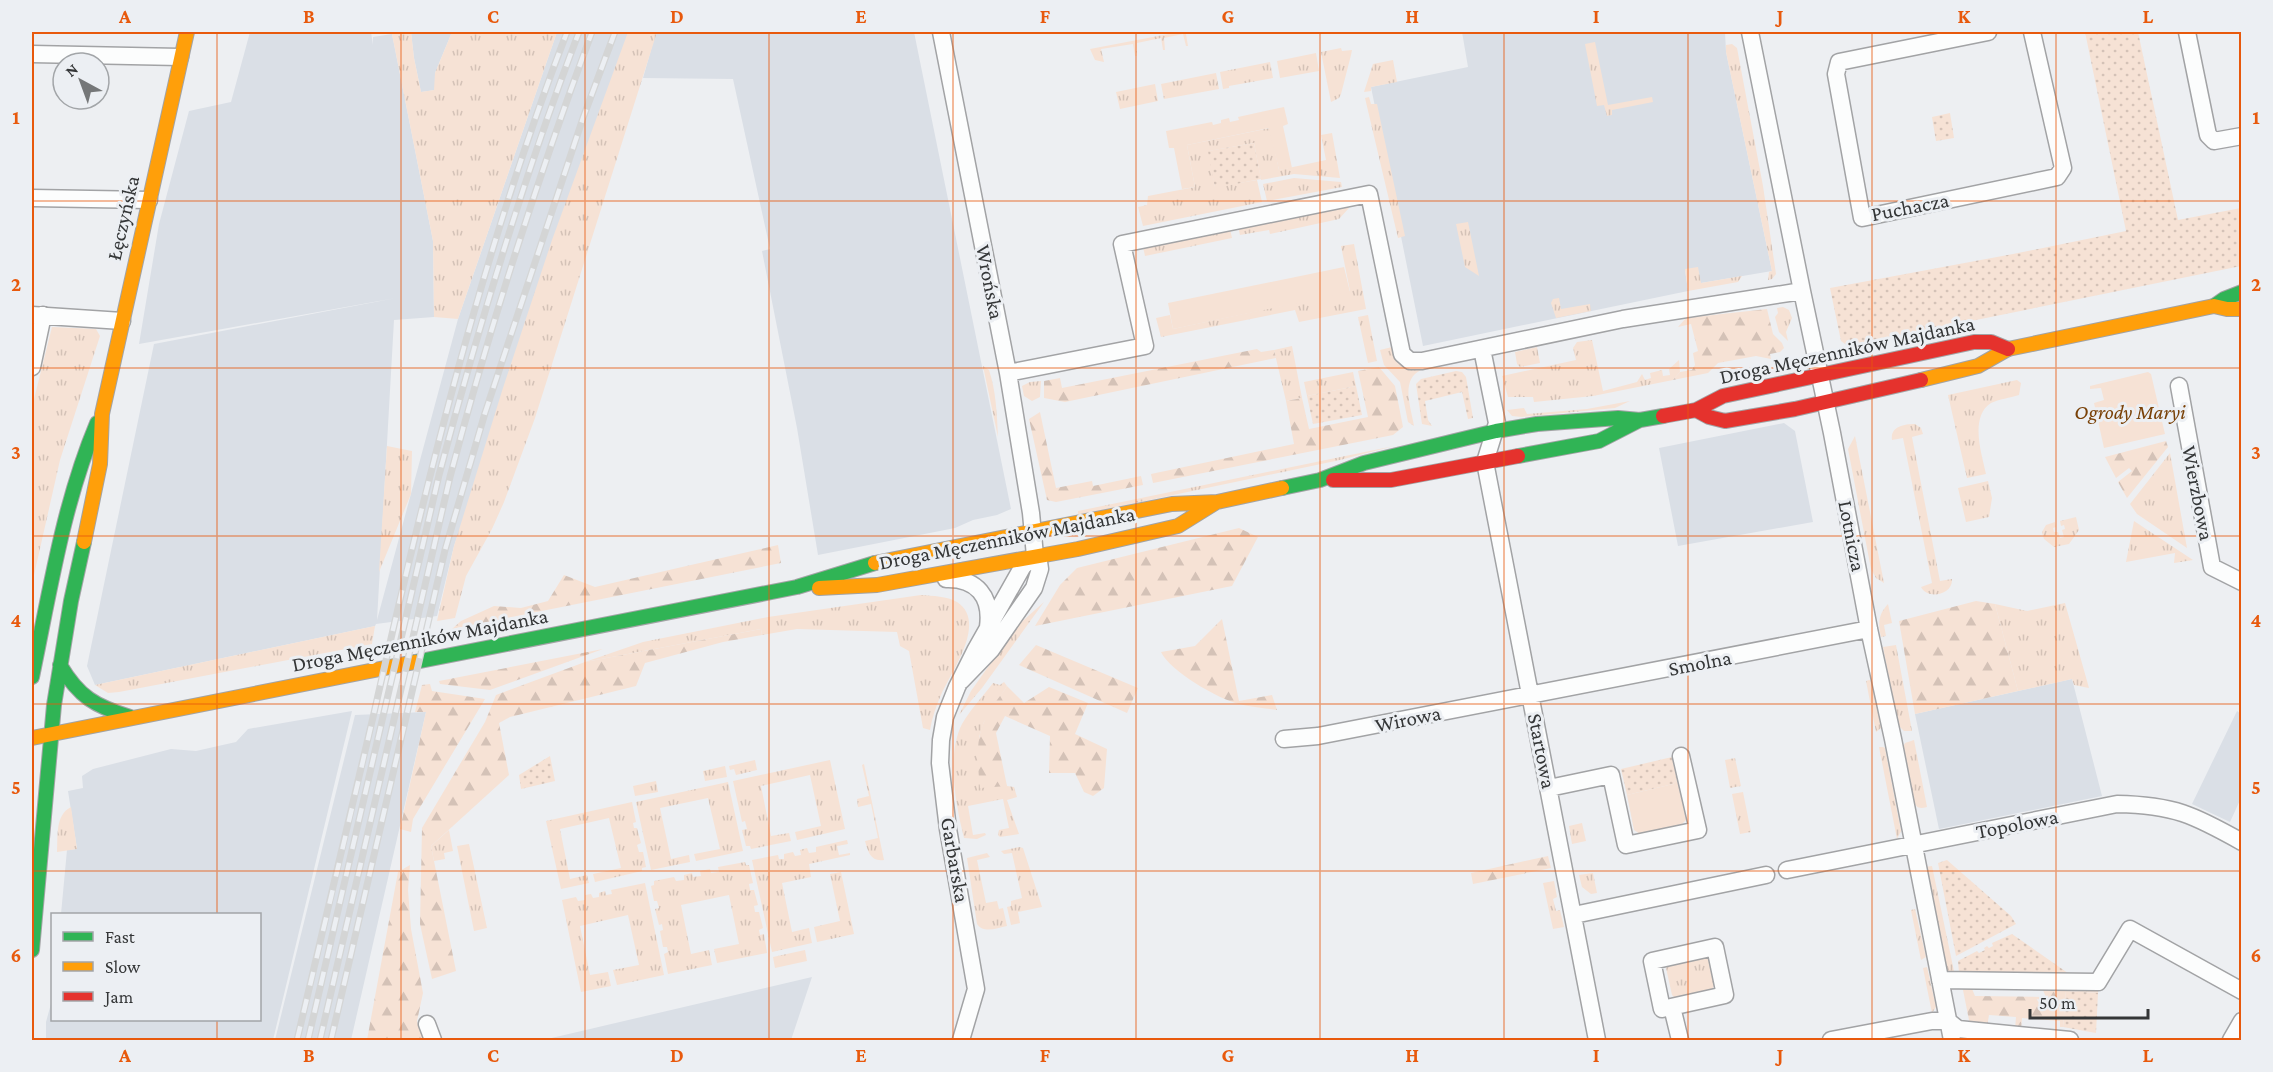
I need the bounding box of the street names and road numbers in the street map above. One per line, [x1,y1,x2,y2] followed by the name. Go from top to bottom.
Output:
[102,173,144,263] street label: Łęczyńska
[1869,188,1951,226] street label: Puchacza
[971,243,1009,322] street label: Wrońska
[1717,311,1977,389] street label: Droga Męczenników Majdanka
[2177,444,2219,543] street label: Wierzbowa
[1833,498,1871,574] street label: Lotnicza
[877,501,1137,575] street label: Droga Męczenników Majdanka
[290,603,550,677] street label: Droga Męczenników Majdanka
[1666,645,1734,681] street label: Smolna
[1373,701,1443,737] street label: Wirowa
[1523,711,1561,791] street label: Startowa
[1974,804,2060,844] street label: Topolowa
[936,816,974,905] street label: Garbarska

